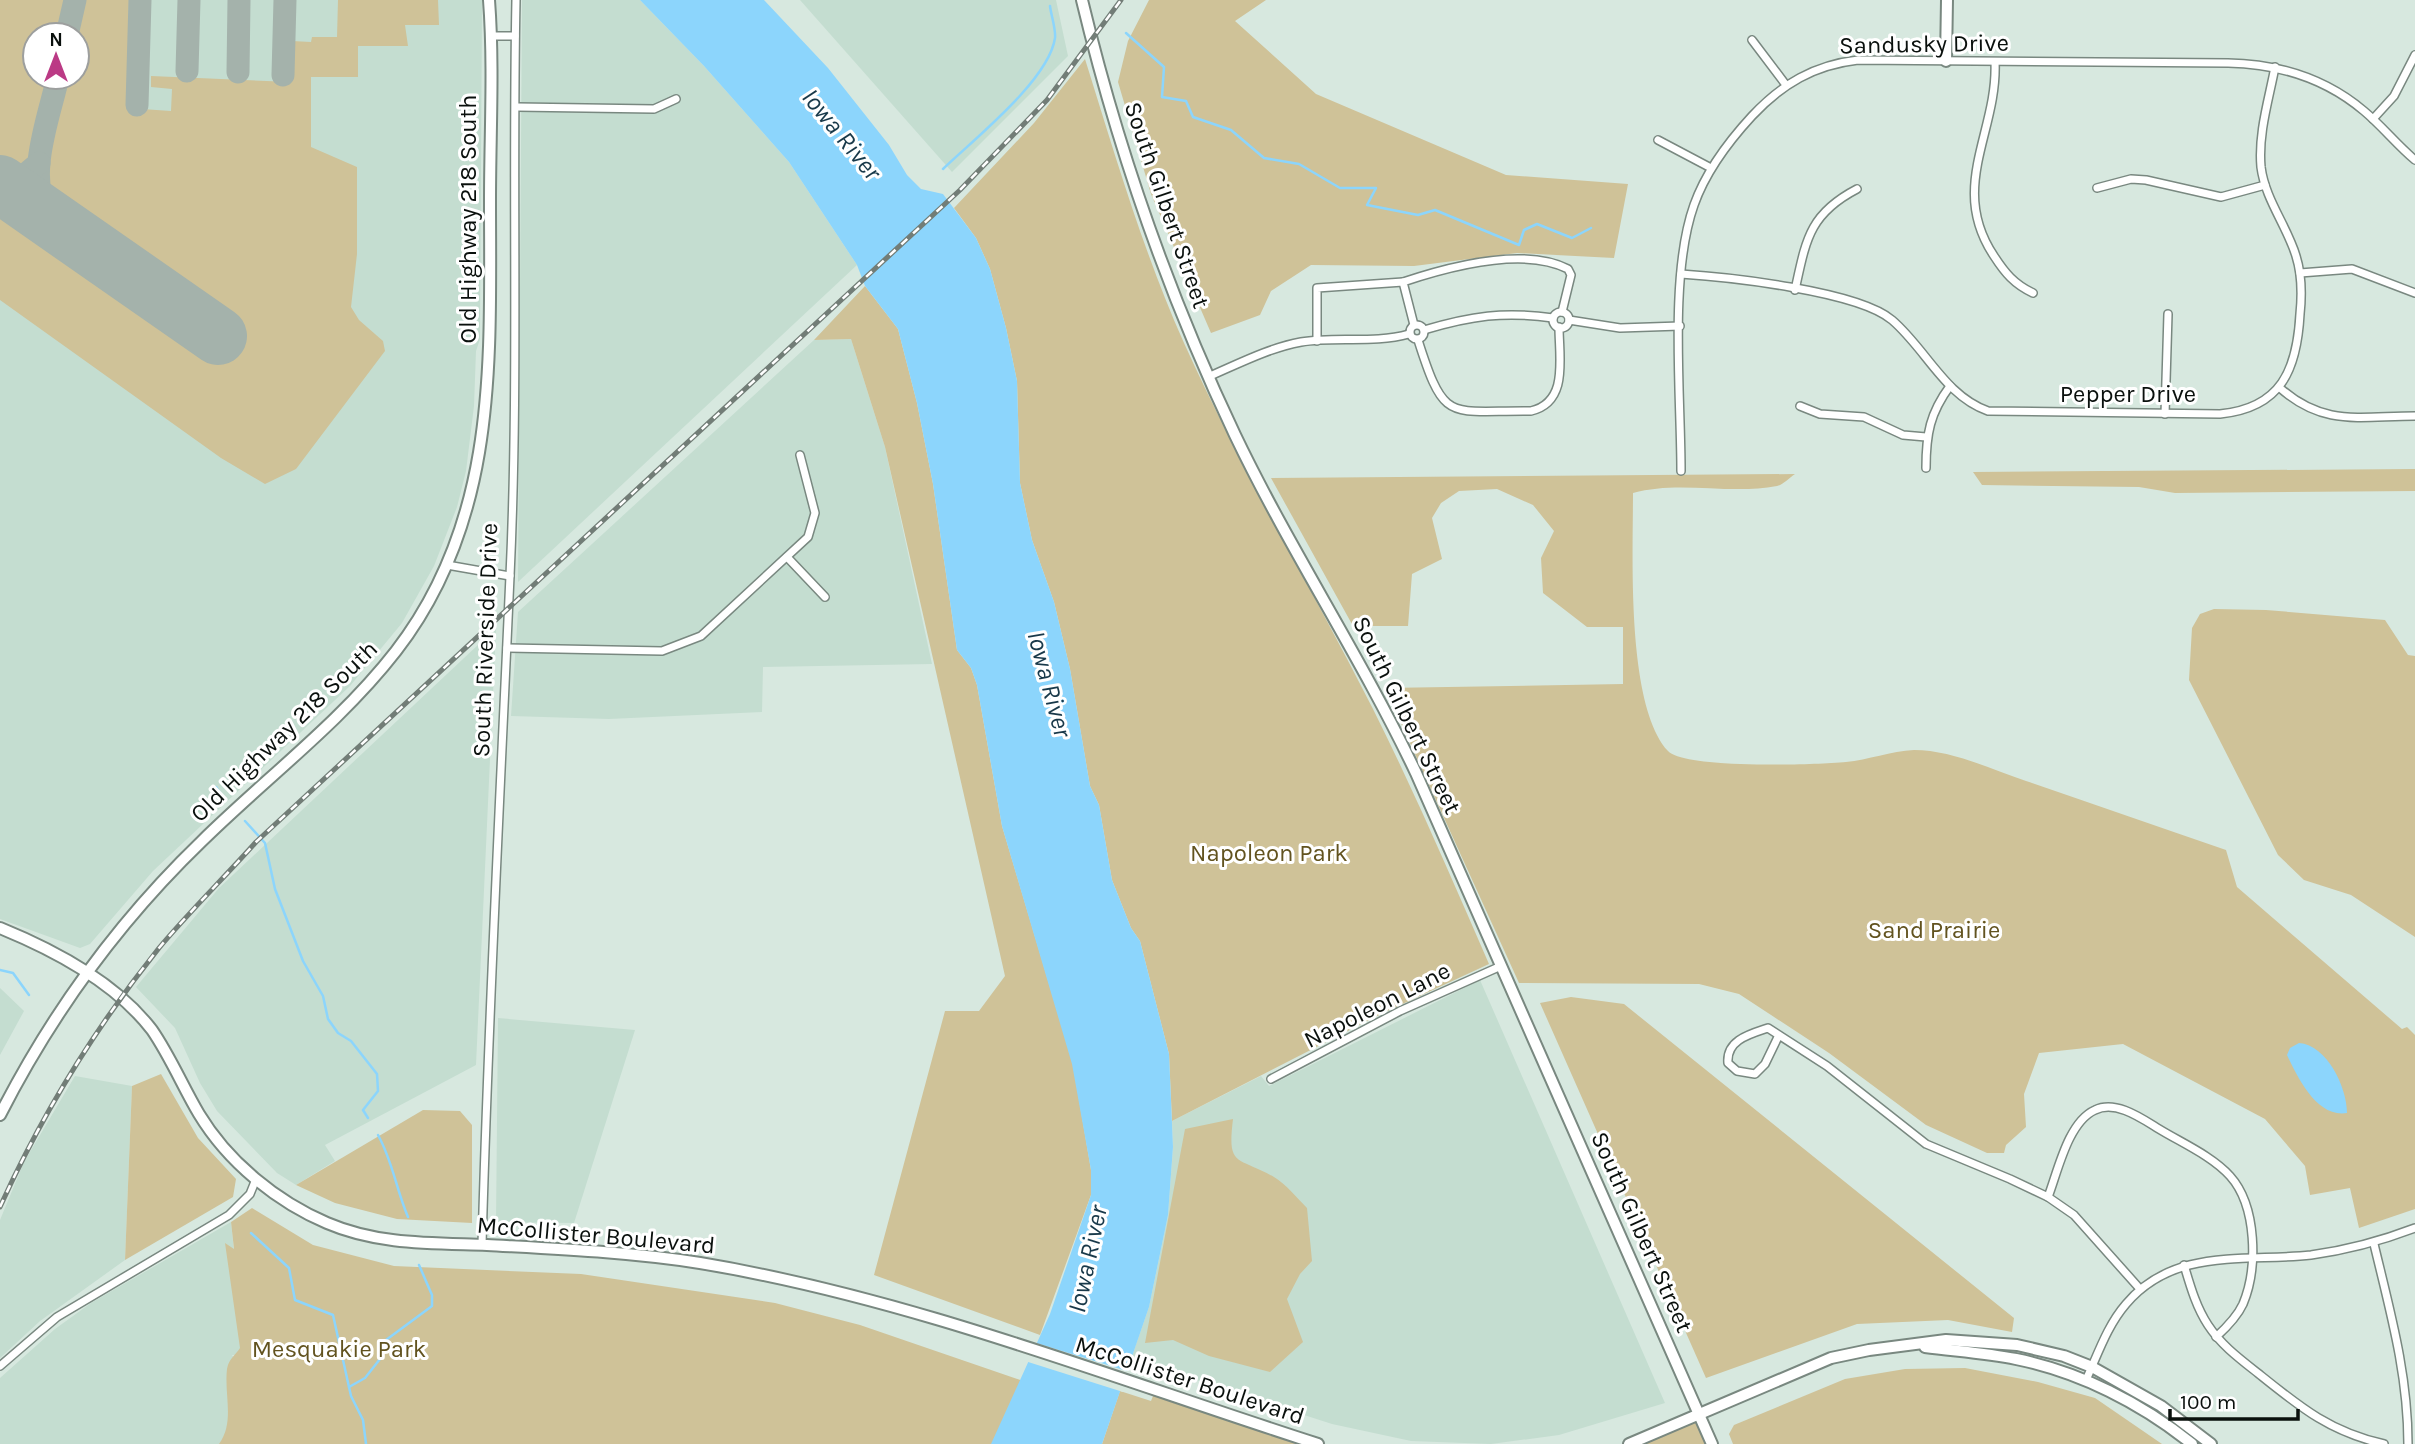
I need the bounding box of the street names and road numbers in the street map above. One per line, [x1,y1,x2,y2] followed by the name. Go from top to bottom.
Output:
[1839,29,2009,59] street label: Sandusky Drive
[454,95,482,343] street label: Old Highway 218 South
[1119,98,1215,312] street label: South Gilbert Street
[2060,380,2196,408] street label: Pepper Drive
[467,522,503,758] street label: South Riverside Drive
[1347,612,1467,818] street label: South Gilbert Street
[185,635,383,827] street label: Old Highway 218 South
[1299,956,1455,1054] street label: Napoleon Lane
[1585,1127,1699,1337] street label: South Gilbert Street
[476,1211,716,1259] street label: McCollister Boulevard
[1072,1330,1308,1430] street label: McCollister Boulevard

